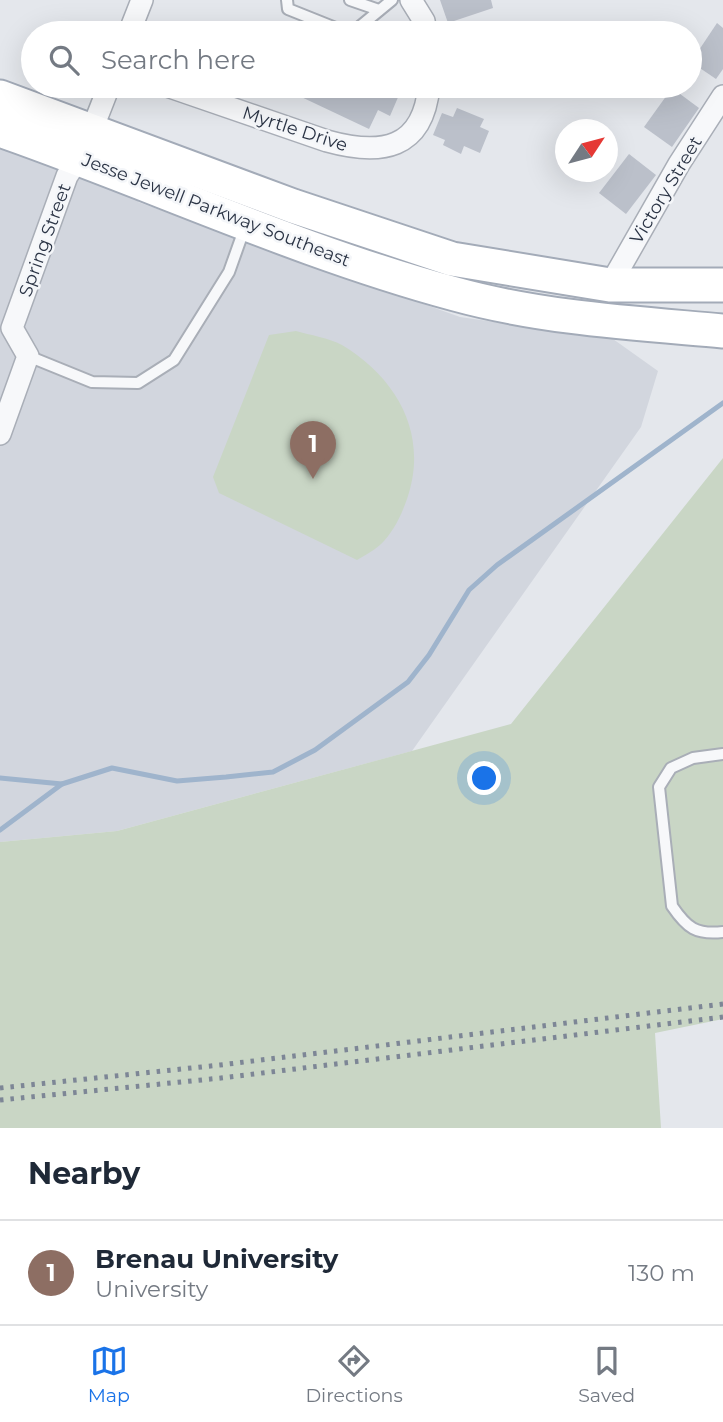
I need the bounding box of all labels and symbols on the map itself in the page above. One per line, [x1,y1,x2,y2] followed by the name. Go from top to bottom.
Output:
[240,102,351,156] street label: Myrtle Drive
[555,119,618,182] north arrow
[625,132,707,248] street label: Victory Street
[78,148,353,271] street label: Jesse Jewell Parkway Southeast
[14,180,76,300] street label: Spring Street
[290,421,336,479] pin: 1
[467,761,501,795] your location

